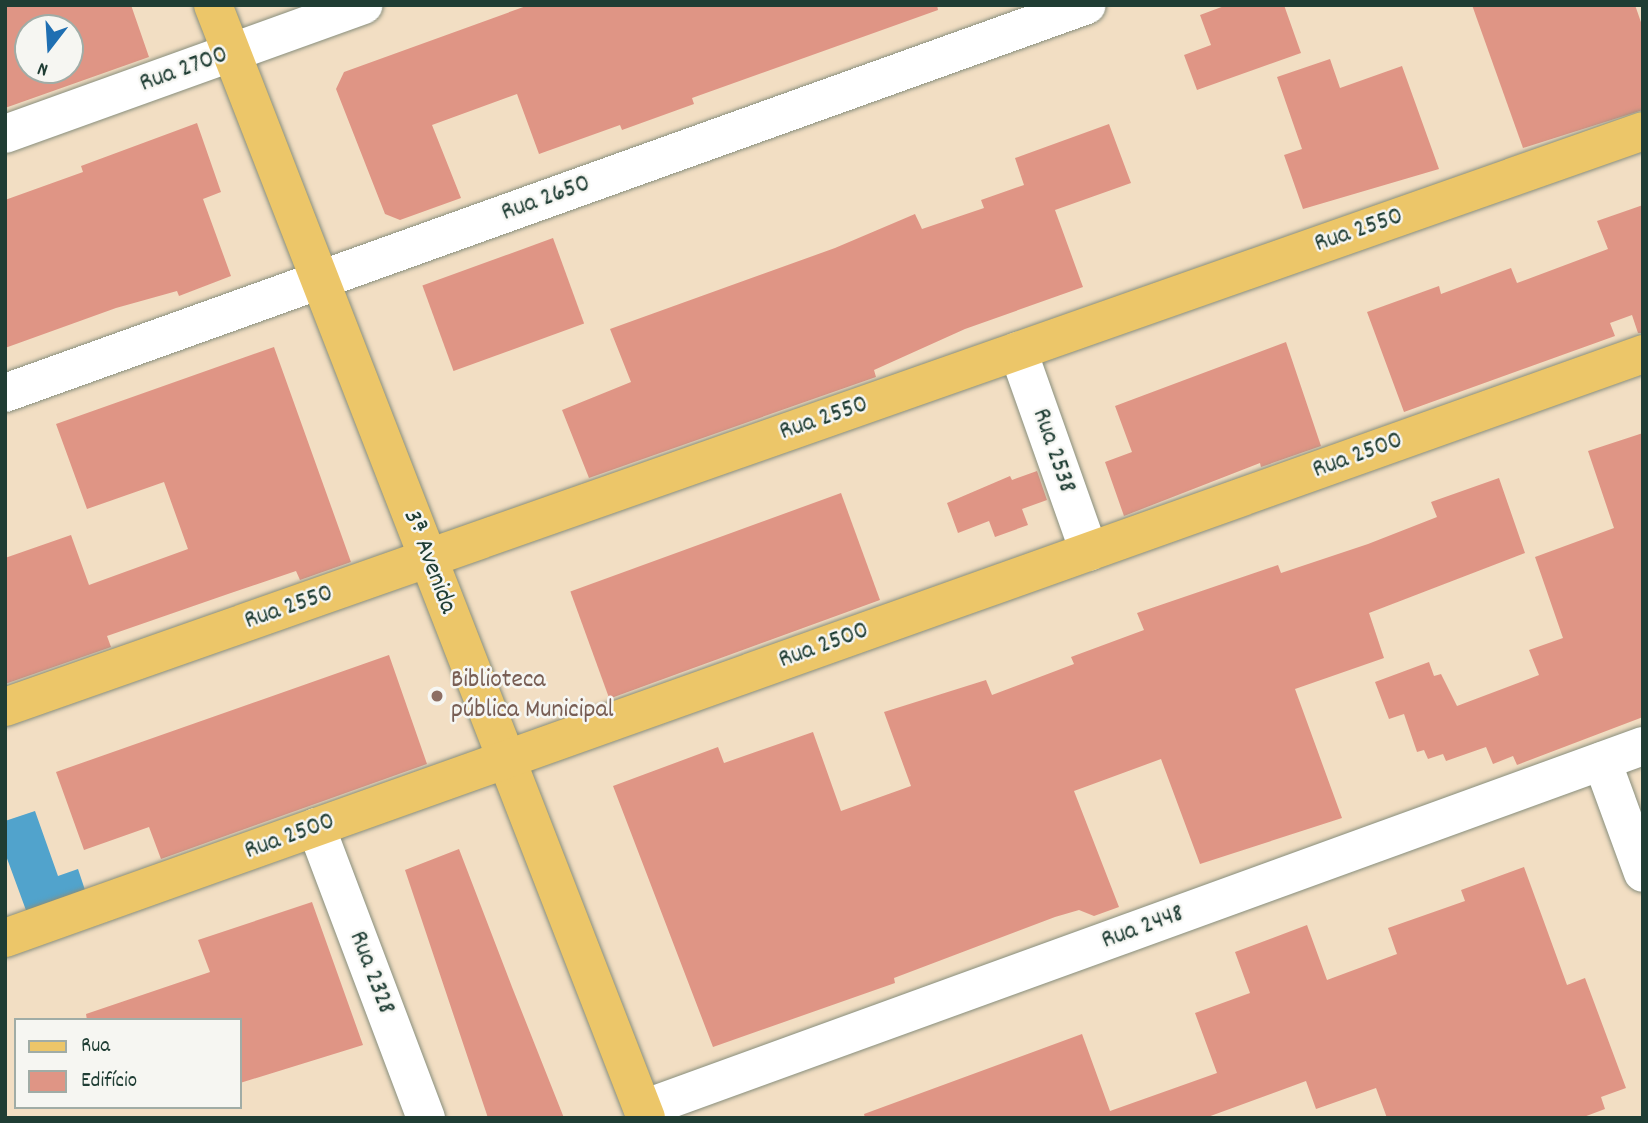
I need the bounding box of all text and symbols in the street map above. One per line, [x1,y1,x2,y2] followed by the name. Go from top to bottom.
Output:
[14,14,84,84] north arrow
[136,40,232,100] street label: Rua 2700
[35,53,52,82] text: N
[497,169,595,229] street label: Rua 2650
[1311,201,1407,261] street label: Rua 2550
[776,389,872,449] street label: Rua 2550
[1024,405,1082,497] street label: Rua 2538
[1309,425,1407,487] street label: Rua 2500
[395,506,463,618] street label: 3ª Avenida
[241,578,337,638] street label: Rua 2550
[775,615,873,677] street label: Rua 2500
[451,665,614,726] place label: Biblioteca pública Municipal
[429,688,445,704] marker: Biblioteca pública Municipal
[241,806,339,868] street label: Rua 2500
[1098,899,1188,957] street label: Rua 2448
[341,927,401,1019] street label: Rua 2328
[14,1018,242,1109] legend
[81,1032,110,1062] text: Rua
[81,1067,137,1097] text: Edifício

